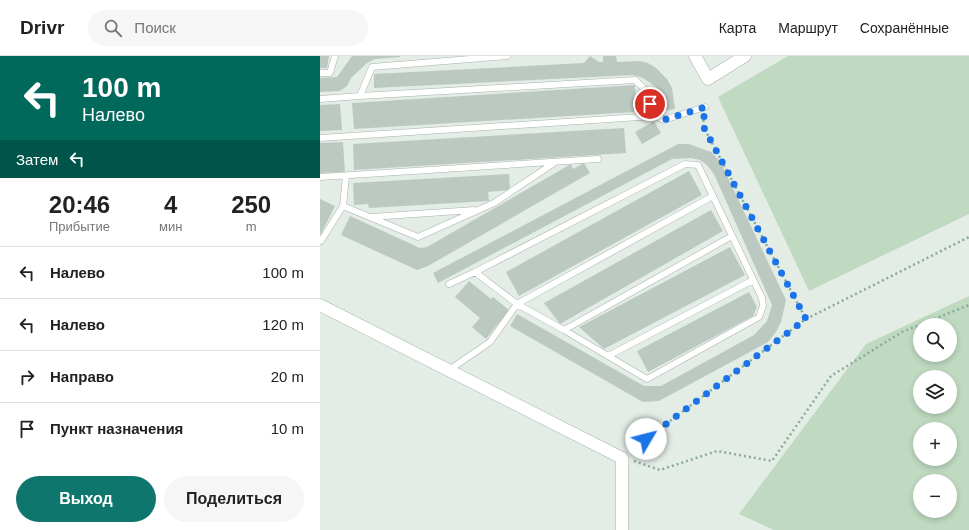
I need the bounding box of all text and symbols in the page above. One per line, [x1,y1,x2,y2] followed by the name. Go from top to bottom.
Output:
[88,10,368,46] search box
[20,17,64,38] text: Drivr
[102,17,124,39] icon: search
[134,19,176,36] text: Поиск
[719,20,756,36] text: Карта
[778,20,838,36] text: Маршрут
[860,20,949,36] text: Сохранённые
[16,72,68,124] icon: left
[82,72,161,103] text: 100 m
[633,87,667,121] pin
[639,93,661,115] icon: arrive
[82,105,145,125] text: Налево
[66,148,88,170] icon: left
[16,151,58,168] text: Затем
[49,191,110,218] text: 20:46
[164,191,177,218] text: 4
[231,191,271,218] text: 250
[49,219,110,234] text: Прибытие
[159,219,182,234] text: мин
[246,219,257,234] text: m
[16,262,38,284] icon: left
[50,264,105,281] text: Налево
[262,264,304,281] text: 100 m
[16,314,38,336] icon: left
[50,316,105,333] text: Налево
[262,316,304,333] text: 120 m
[913,318,957,518] map controls
[913,318,957,362] button: search
[16,366,38,388] icon: right
[50,368,114,385] text: Направо
[271,368,304,385] text: 20 m
[913,370,957,414] button: layers
[16,418,38,440] icon: arrive
[625,418,667,460] position arrow
[50,420,183,437] text: Пункт назначения
[271,420,304,437] text: 10 m
[913,422,957,466] button: +
[913,474,957,518] button: −
[16,476,156,522] button: Выход
[164,476,304,522] button: Поделиться

